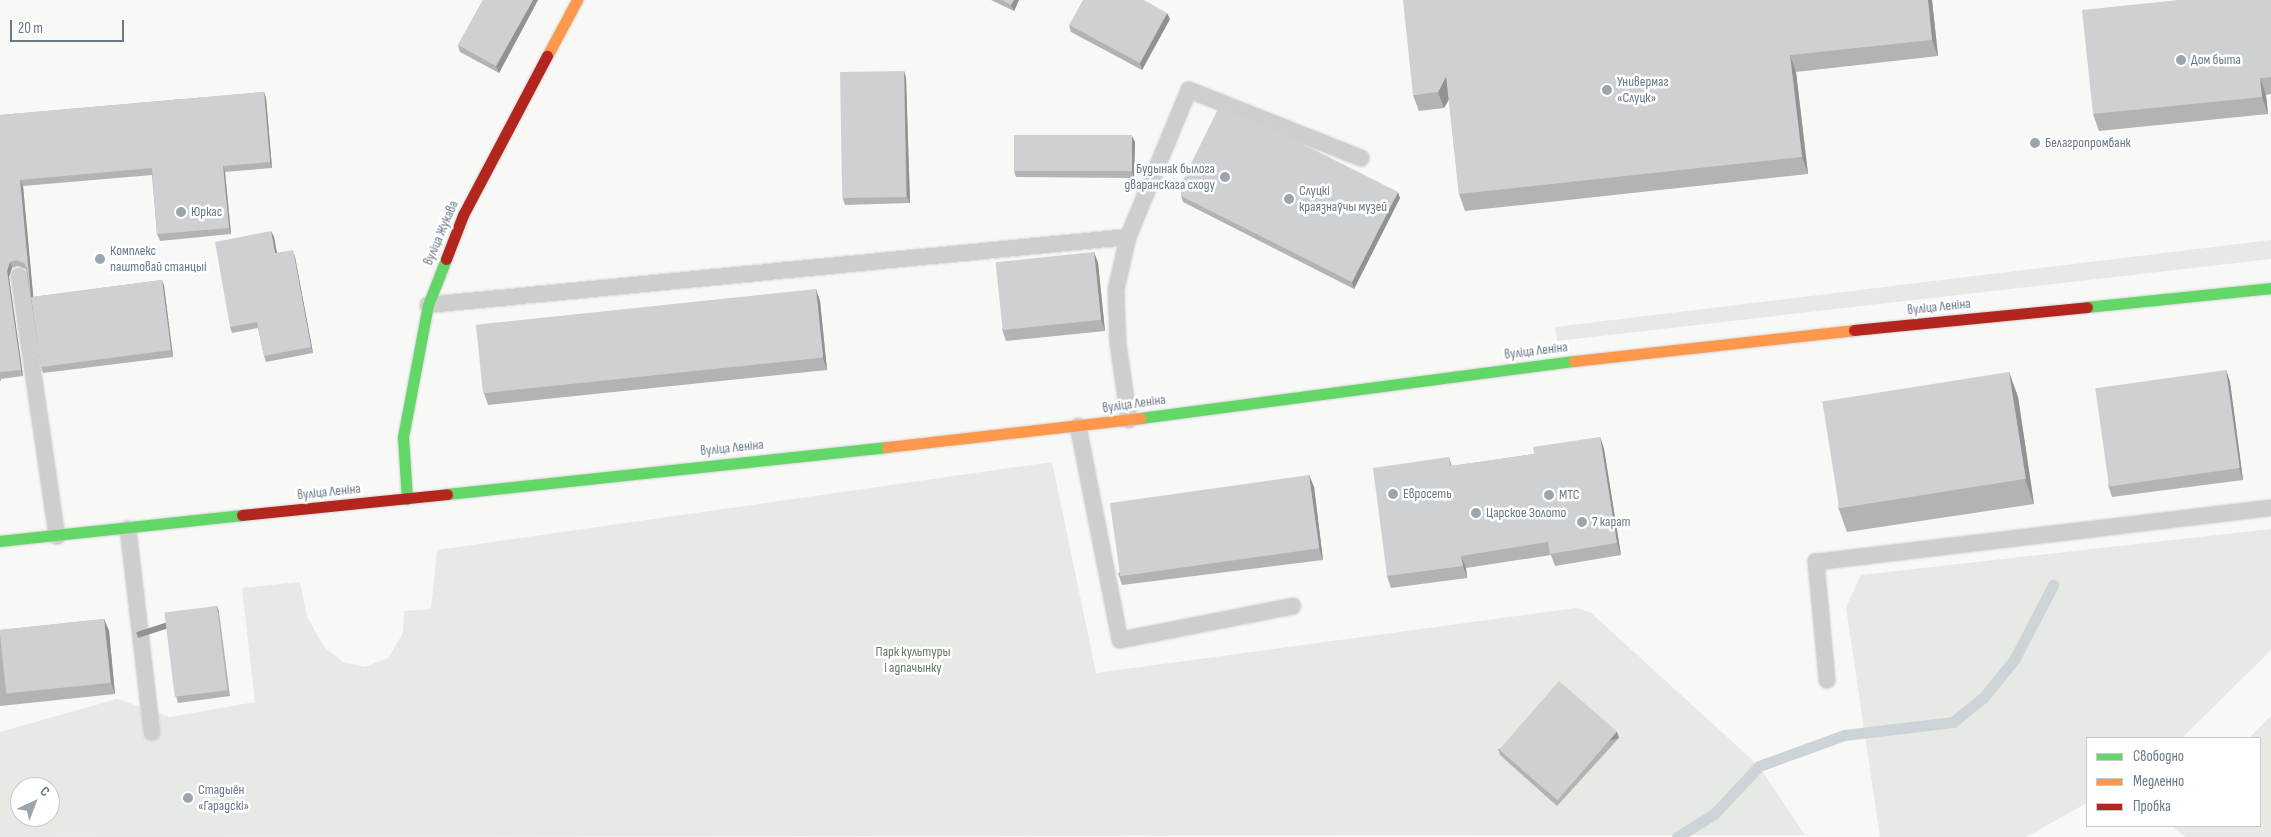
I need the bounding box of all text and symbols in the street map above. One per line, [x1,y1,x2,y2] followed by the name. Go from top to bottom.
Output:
[12,10,126,42] scale bar
[18,19,43,38] text: 20 m
[2191,52,2241,68] place label: Дом быта
[2175,54,2187,66] marker: Дом быта
[1617,74,1669,106] place label: Универмаг «Слуцк»
[1601,84,1613,96] marker: Универмаг «Слуцк»
[2045,135,2131,151] place label: Белагропромбанк
[2029,137,2041,149] marker: Белагропромбанк
[1125,161,1215,193] place label: Будынак былога дваранскага сходу
[1219,171,1231,183] marker: Будынак былога дваранскага сходу
[1299,183,1387,216] place label: Слуцкі краязнаўчы музей
[1283,193,1295,205] marker: Слуцкі краязнаўчы музей
[420,198,462,268] street label: вуліца Жукава
[191,204,222,220] place label: Юркас
[175,206,187,218] marker: Юркас
[110,243,207,276] place label: Комплекс паштовай станцыі
[94,253,106,265] marker: Комплекс паштовай станцыі
[1906,295,1972,319] street label: вуліца Леніна
[1503,339,1569,363] street label: вуліца Леніна
[1101,391,1167,417] street label: вуліца Леніна
[699,436,765,460] street label: вуліца Леніна
[296,480,362,504] street label: вуліца Леніна
[1403,486,1452,502] place label: Евросеть
[1559,487,1580,503] place label: МТС
[1387,488,1399,500] marker: Евросеть
[1543,489,1555,501] marker: МТС
[1486,505,1566,521] place label: Царское Золото
[1470,507,1482,519] marker: Царское Золото
[1592,514,1631,530] place label: 7 карат
[1576,516,1588,528] marker: 7 карат
[876,644,950,676] park label: Парк культуры і адпачынку
[2086,737,2261,827] legend
[2133,747,2184,766] text: Свободно
[2133,772,2184,791] text: Медленно
[10,777,60,827] north arrow
[198,782,249,814] place label: Стадыён «Гарадскі»
[36,783,53,800] text: С
[182,792,194,804] marker: Стадыён «Гарадскі»
[2133,797,2171,816] text: Пробка

